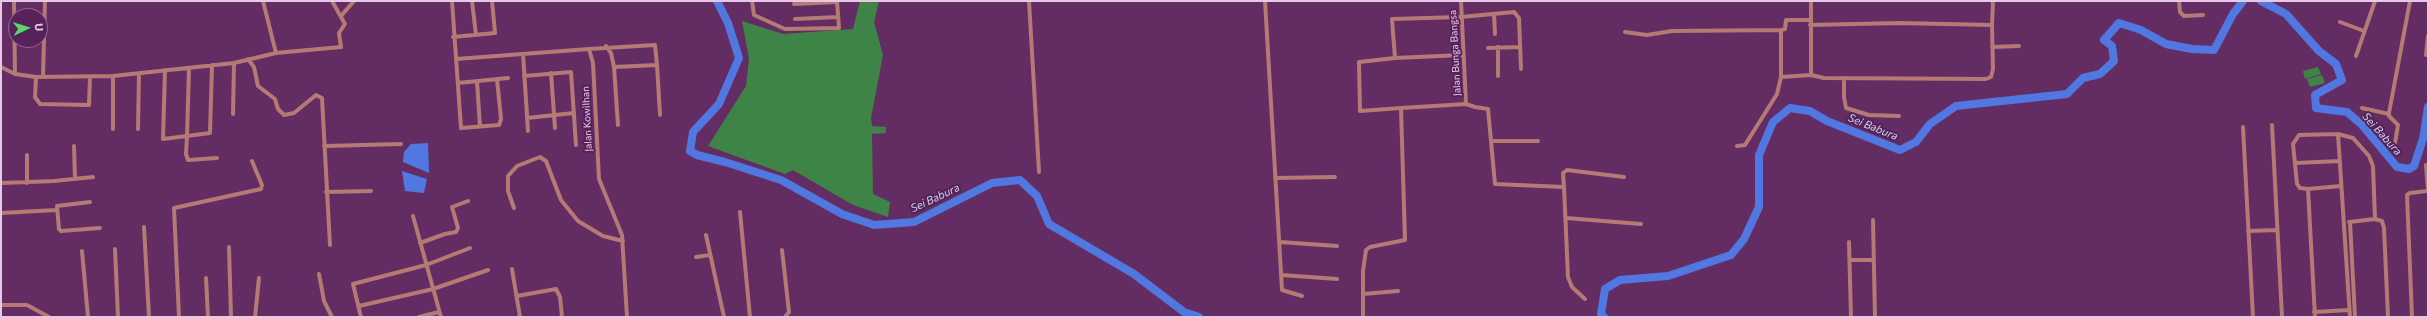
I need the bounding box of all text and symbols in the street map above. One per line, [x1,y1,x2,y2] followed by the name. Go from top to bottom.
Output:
[8,8,48,48] north arrow
[1447,10,1463,96] street label: Jalan Bunga Bangsa
[33,23,46,32] text: U
[579,86,595,152] street label: Jalan Kowilhan
[2359,110,2405,158] water label: Sei Babura
[1846,111,1900,143] water label: Sei Babura
[908,181,962,215] water label: Sei Babura

